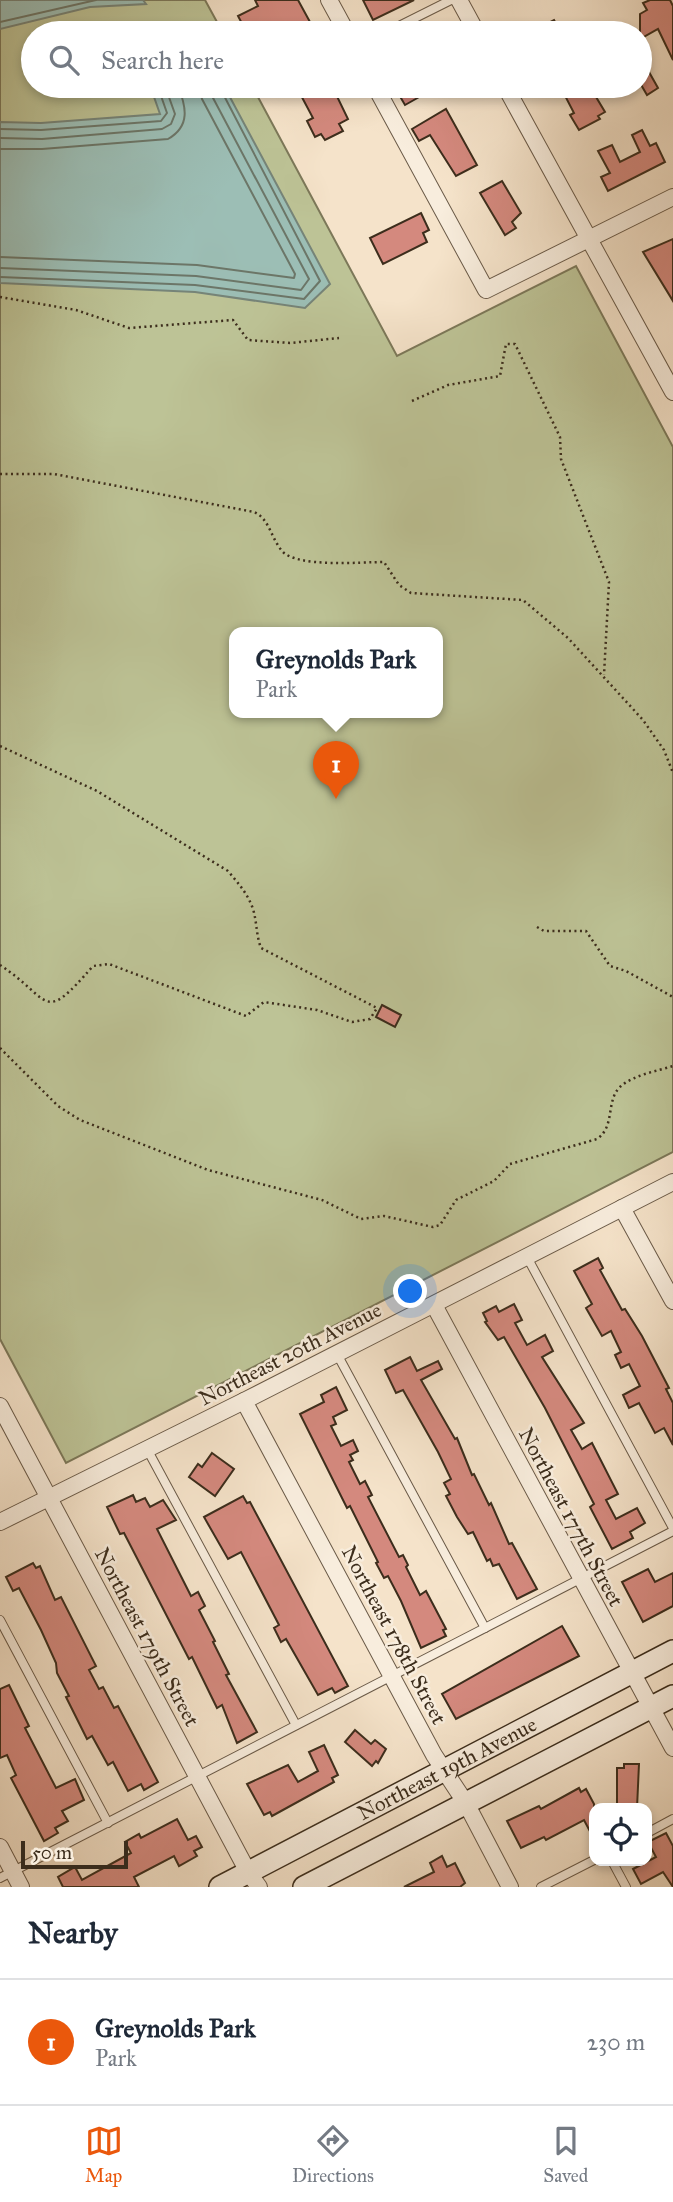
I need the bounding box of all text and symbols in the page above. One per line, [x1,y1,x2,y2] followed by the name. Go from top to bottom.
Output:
[21,21,652,98] search box
[45,41,83,79] icon: search
[101,44,224,76] text: Search here
[229,627,443,718] popup
[256,643,416,675] text: Greynolds Park
[256,675,297,703] text: Park
[313,741,359,799] pin: 1
[393,1274,427,1308] your location
[194,1297,386,1411] street label: Northeast 20th Avenue
[513,1423,629,1611] street label: Northeast 177th Street
[336,1541,452,1729] street label: Northeast 178th Street
[89,1543,205,1731] street label: Northeast 179th Street
[353,1711,541,1826] street label: Northeast 19th Avenue
[589,1803,652,1866] map controls
[589,1803,652,1866] button: locate
[21,1838,128,1870] scale bar
[32,1841,72,1864] text: 50 m
[28,1915,118,1951] text: Nearby
[95,2012,256,2044] text: Greynolds Park
[46,2028,56,2056] text: 1
[587,2028,645,2056] text: 230 m
[95,2044,137,2072] text: Park
[85,2122,123,2187] tab: Map
[292,2122,374,2187] tab: Directions
[543,2122,588,2187] tab: Saved

